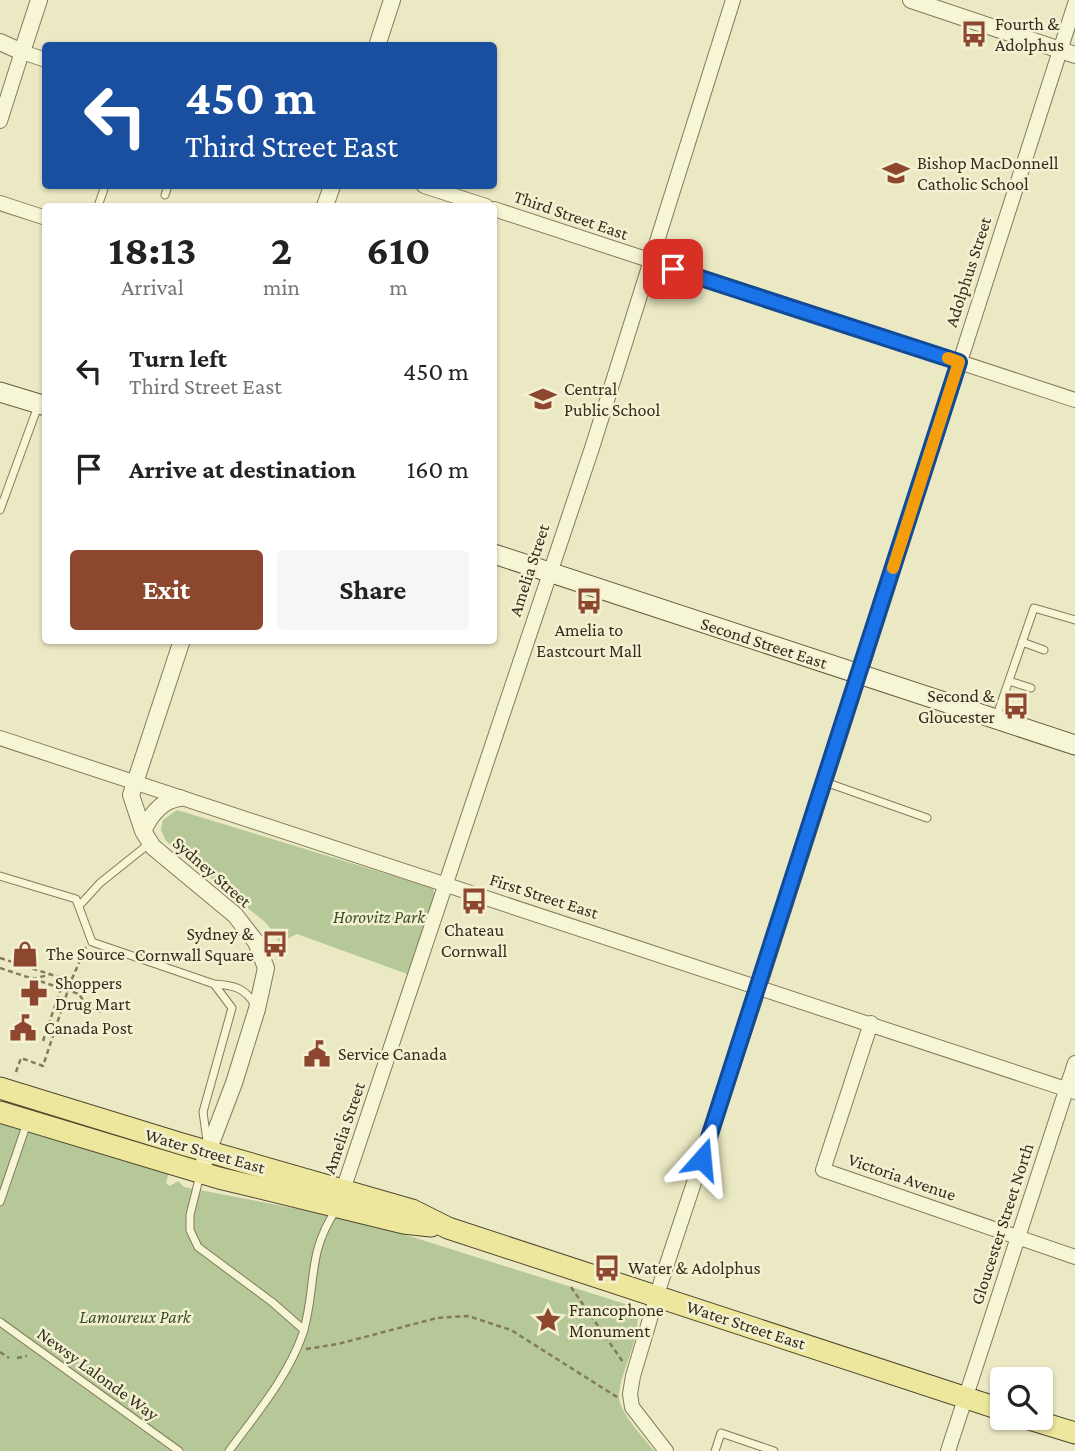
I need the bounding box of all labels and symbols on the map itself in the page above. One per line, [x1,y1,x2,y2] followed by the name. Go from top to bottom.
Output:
[995,14,1064,55] place label: Fourth & Adolphus
[959,19,989,49] bus stop icon: Fourth & Adolphus
[917,153,1059,194] place label: Bishop MacDonnell Catholic School
[881,158,911,188] school or university icon: Bishop MacDonnell Catholic School
[511,186,632,244] street label: Third Street East
[941,213,996,330] street label: Adolphus Street
[643,239,703,299] pin
[564,379,660,420] place label: Central Public School
[528,384,558,414] school or university icon: Central Public School
[505,520,554,619] street label: Amelia Street
[574,586,604,616] bus stop icon: Amelia to Eastcourt Mall
[698,613,831,673] street label: Second Street East
[536,620,642,661] place label: Amelia to Eastcourt Mall
[918,686,996,727] place label: Second & Gloucester
[1001,691,1031,721] bus stop icon: Second & Gloucester
[169,833,256,912] street label: Sydney Street
[487,869,602,923] street label: First Street East
[459,886,489,916] bus stop icon: Chateau Cornwall
[333,907,426,927] park label: Horovitz Park
[441,920,507,961] place label: Chateau Cornwall
[135,924,254,965] place label: Sydney & Cornwall Square
[260,929,290,959] bus stop icon: Sydney & Cornwall Square
[10,939,40,969] shop icon: The Source
[46,944,125,964] place label: The Source
[55,973,132,1014] place label: Shoppers Drug Mart
[19,978,49,1008] pharmacy icon: Shoppers Drug Mart
[8,1013,38,1043] public building icon: Canada Post
[44,1018,134,1038] place label: Canada Post
[302,1039,332,1069] public building icon: Service Canada
[338,1044,447,1064] place label: Service Canada
[319,1078,369,1177] street label: Amelia Street
[665,1122,739,1196] position arrow
[143,1124,268,1178] street label: Water Street East
[966,1140,1038,1307] street label: Gloucester Street North
[845,1149,959,1205] street label: Victoria Avenue
[592,1253,622,1283] bus stop icon: Water & Adolphus
[628,1258,761,1278] place label: Water & Adolphus
[684,1296,809,1354] street label: Water Street East
[569,1300,664,1341] place label: Francophone Monument
[533,1305,563,1335] place icon: Francophone Monument
[79,1307,192,1327] park label: Lamoureux Park
[33,1323,163,1425] street label: Newsy Lalonde Way

